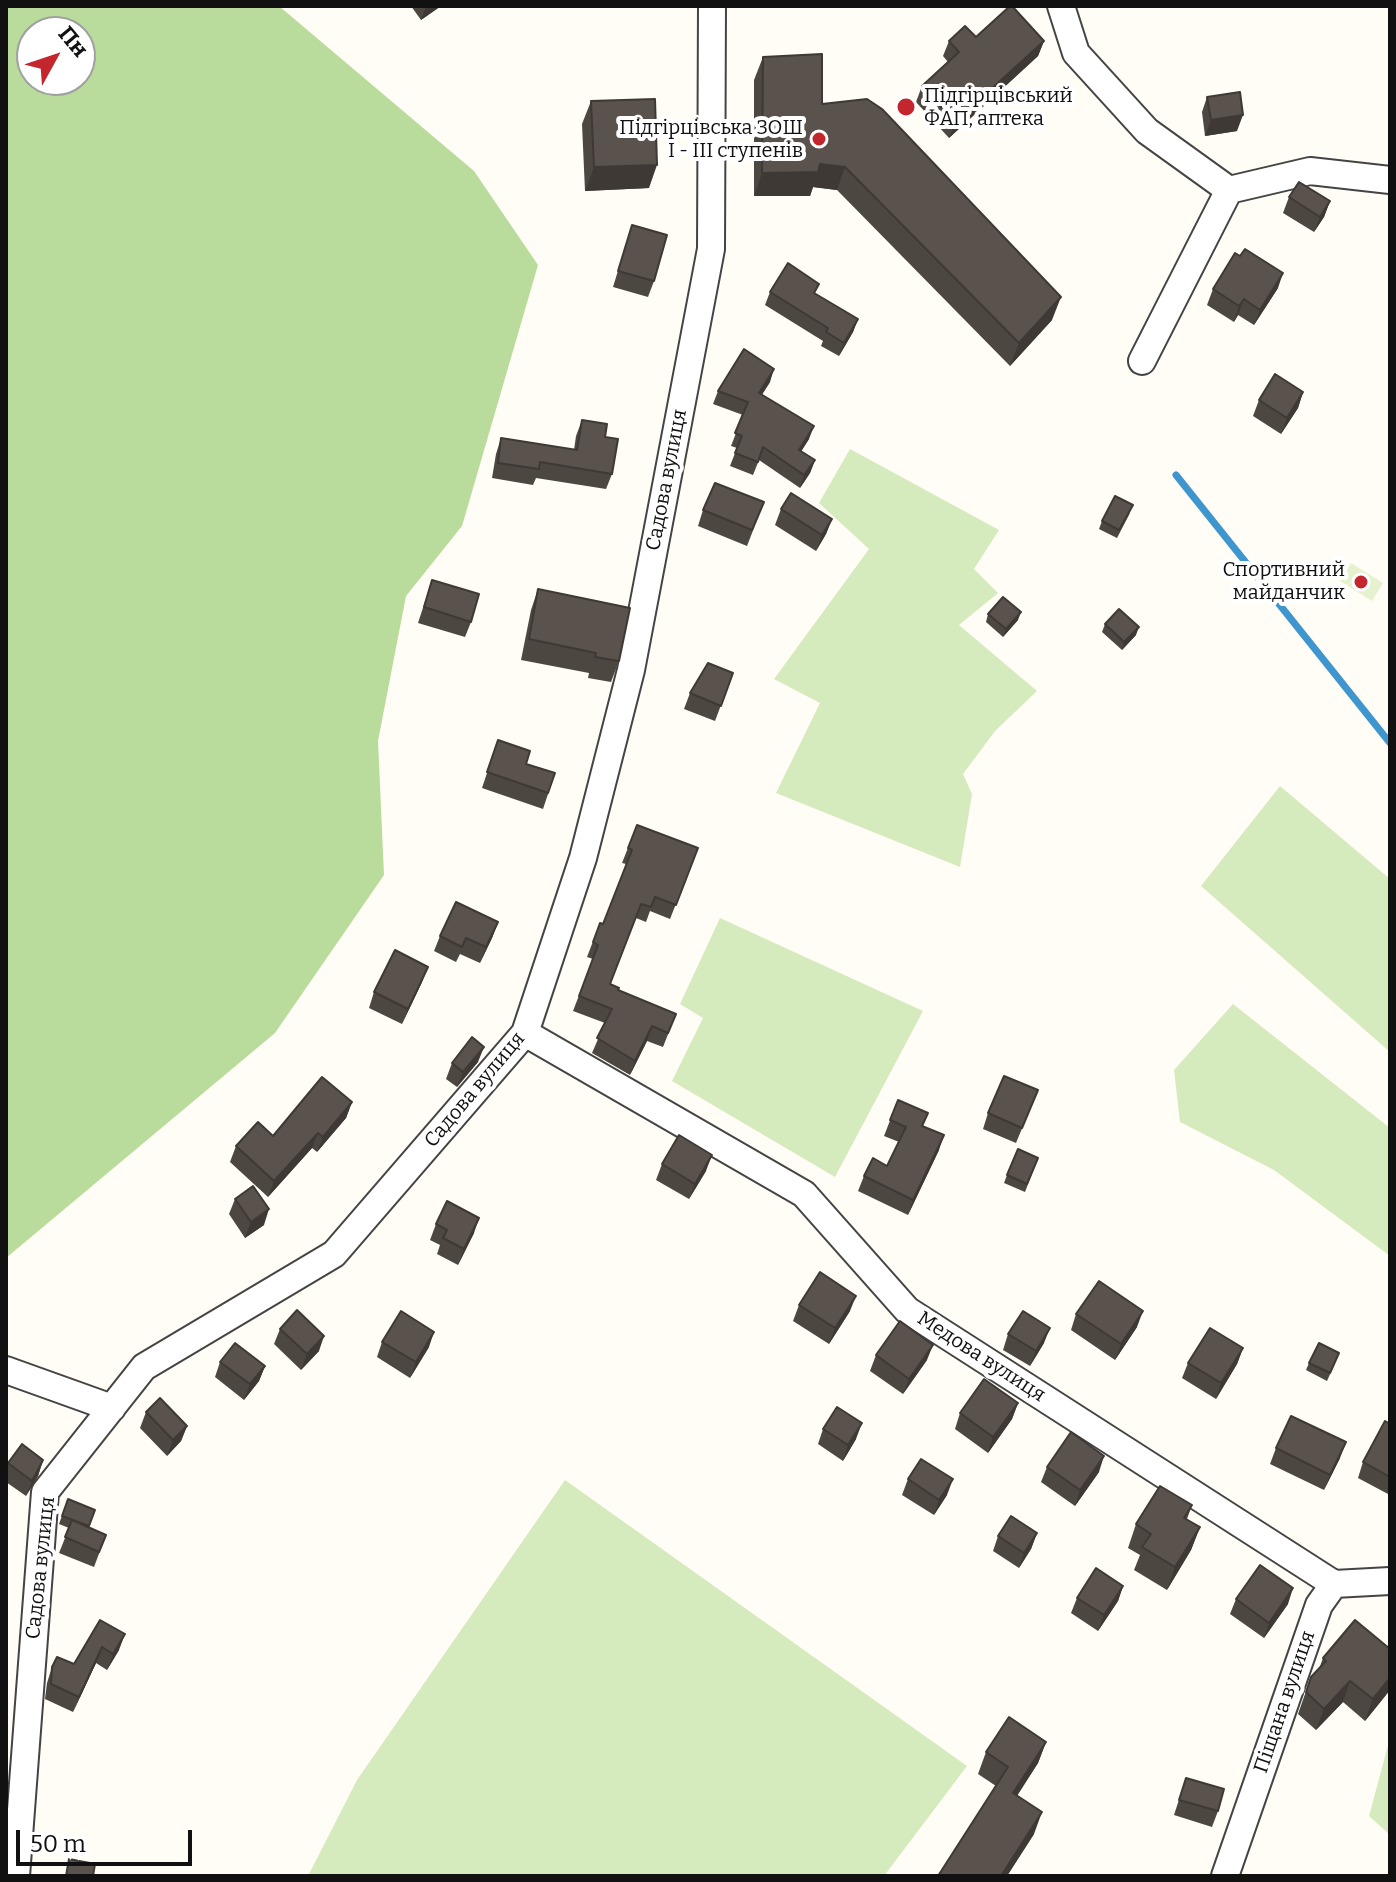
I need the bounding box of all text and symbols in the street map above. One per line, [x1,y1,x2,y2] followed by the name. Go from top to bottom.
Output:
[16,16,96,96] north arrow
[53,21,94,62] text: Пн
[924,84,1073,131] place label: Підгірцівський ФАП, аптека
[895,96,917,118] marker: Підгірцівський ФАП, аптека
[619,116,803,163] place label: Підгірцівська ЗОШ І - ІІІ ступенів
[810,130,828,148] marker: Підгірцівська ЗОШ І - ІІІ ступенів
[642,407,692,553] street label: Садова вулиця
[1223,558,1345,605] place label: Спортивний майданчик
[1352,573,1370,591] marker: Спортивний майданчик
[420,1027,530,1153] street label: Садова вулиця
[912,1307,1050,1407] street label: Медова вулиця
[22,1496,60,1640] street label: Садова вулиця
[1249,1628,1321,1776] street label: Піщана вулиця
[20,1814,196,1864] scale bar
[30,1830,86,1858] text: 50 m

